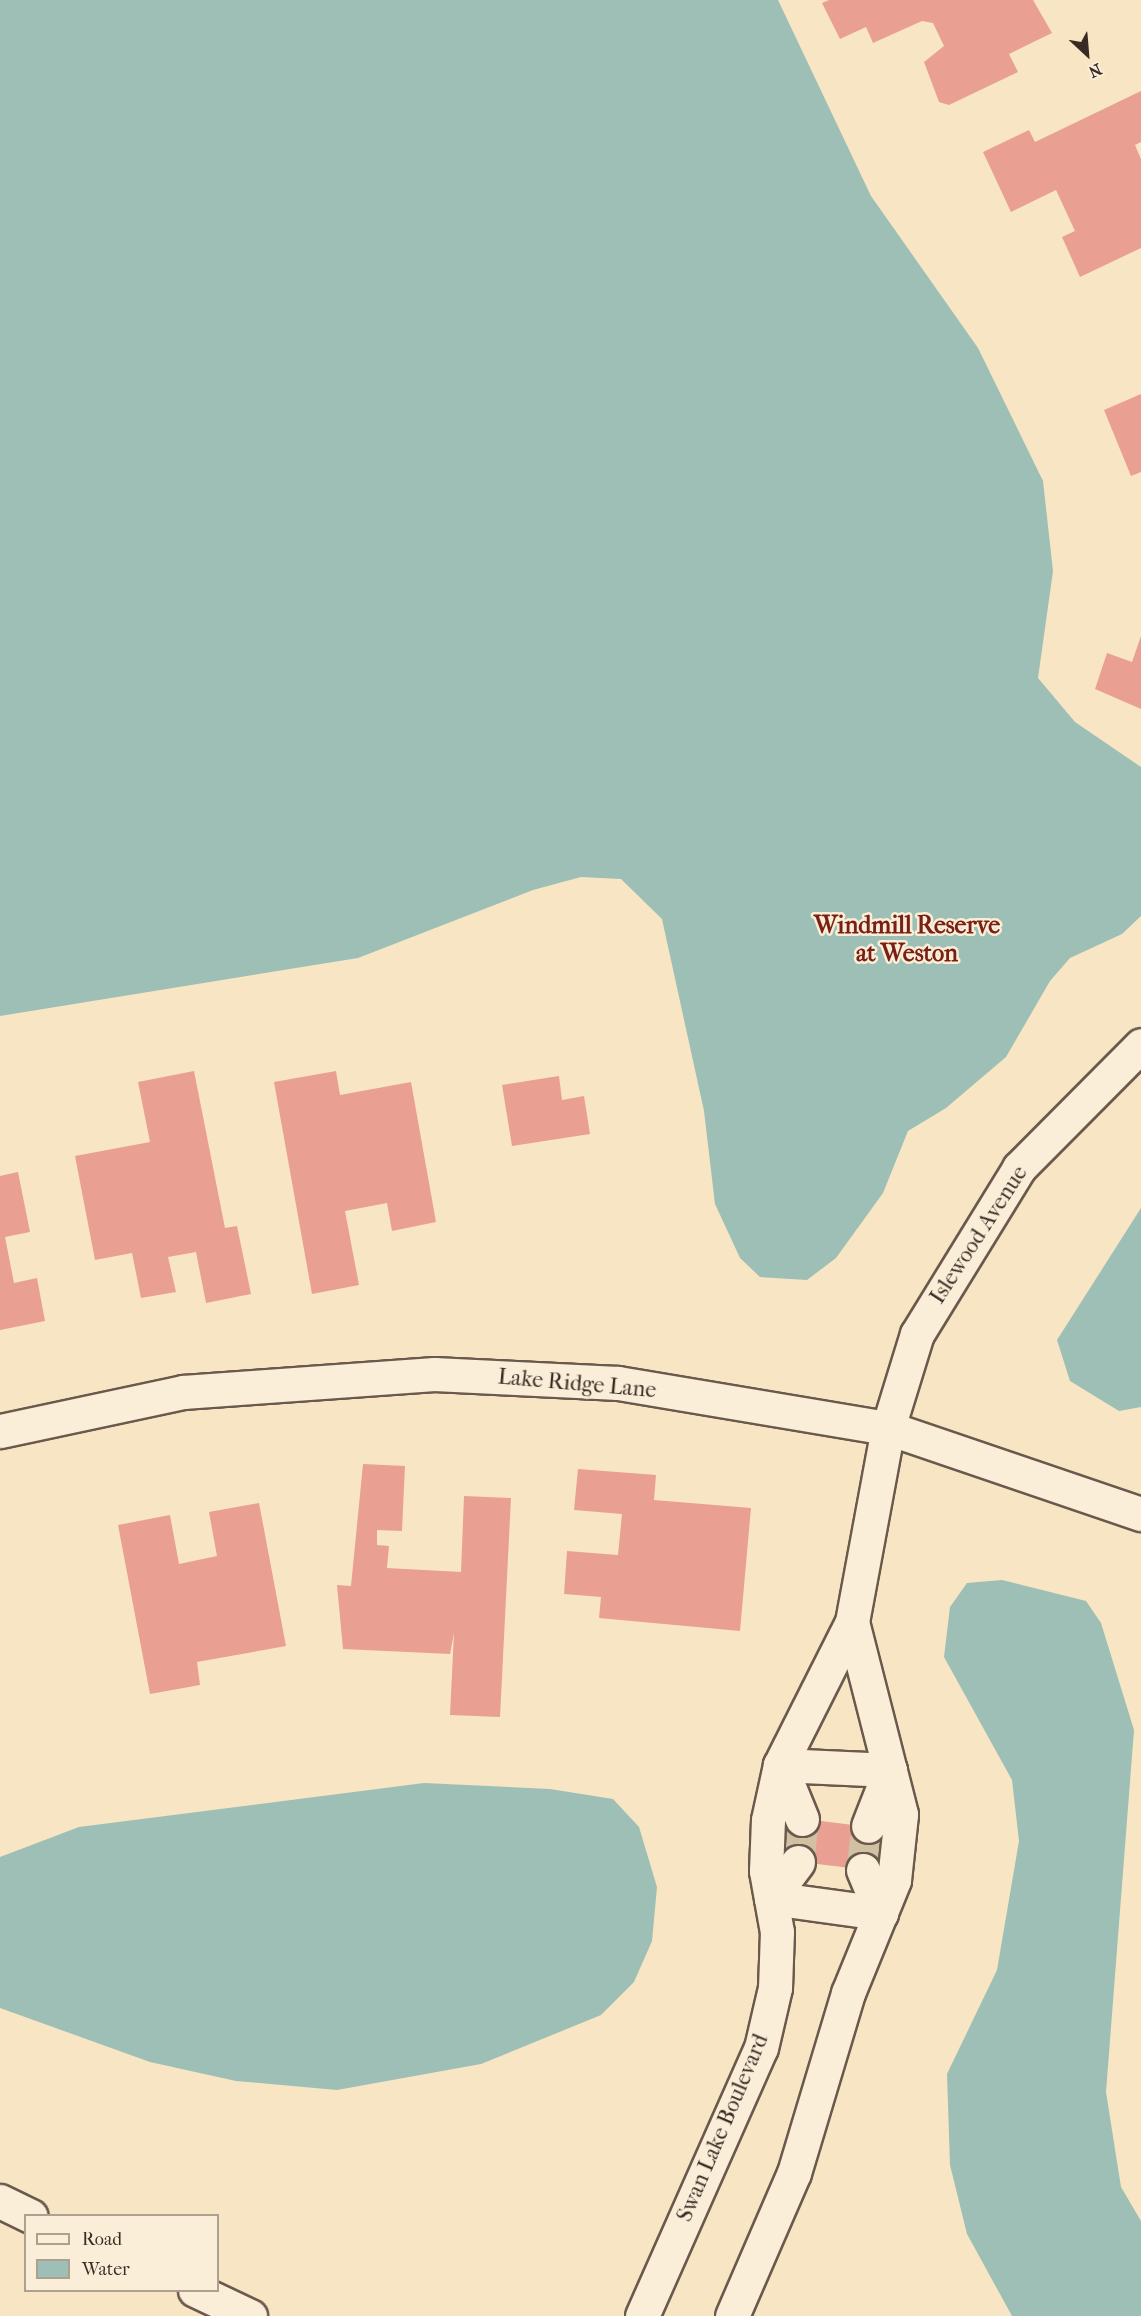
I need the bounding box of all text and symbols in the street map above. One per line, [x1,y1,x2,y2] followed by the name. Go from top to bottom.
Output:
[1057,24,1117,84] north arrow
[1085,59,1105,82] text: N
[814,912,1000,968] district label: Windmill Reserve at Weston
[925,1161,1033,1309] street label: Islewood Avenue
[497,1364,657,1404] street label: Lake Ridge Lane
[672,2030,774,2226] street label: Swan Lake Boulevard
[24,2214,219,2292] legend
[82,2229,122,2250] text: Road
[82,2259,130,2280] text: Water

